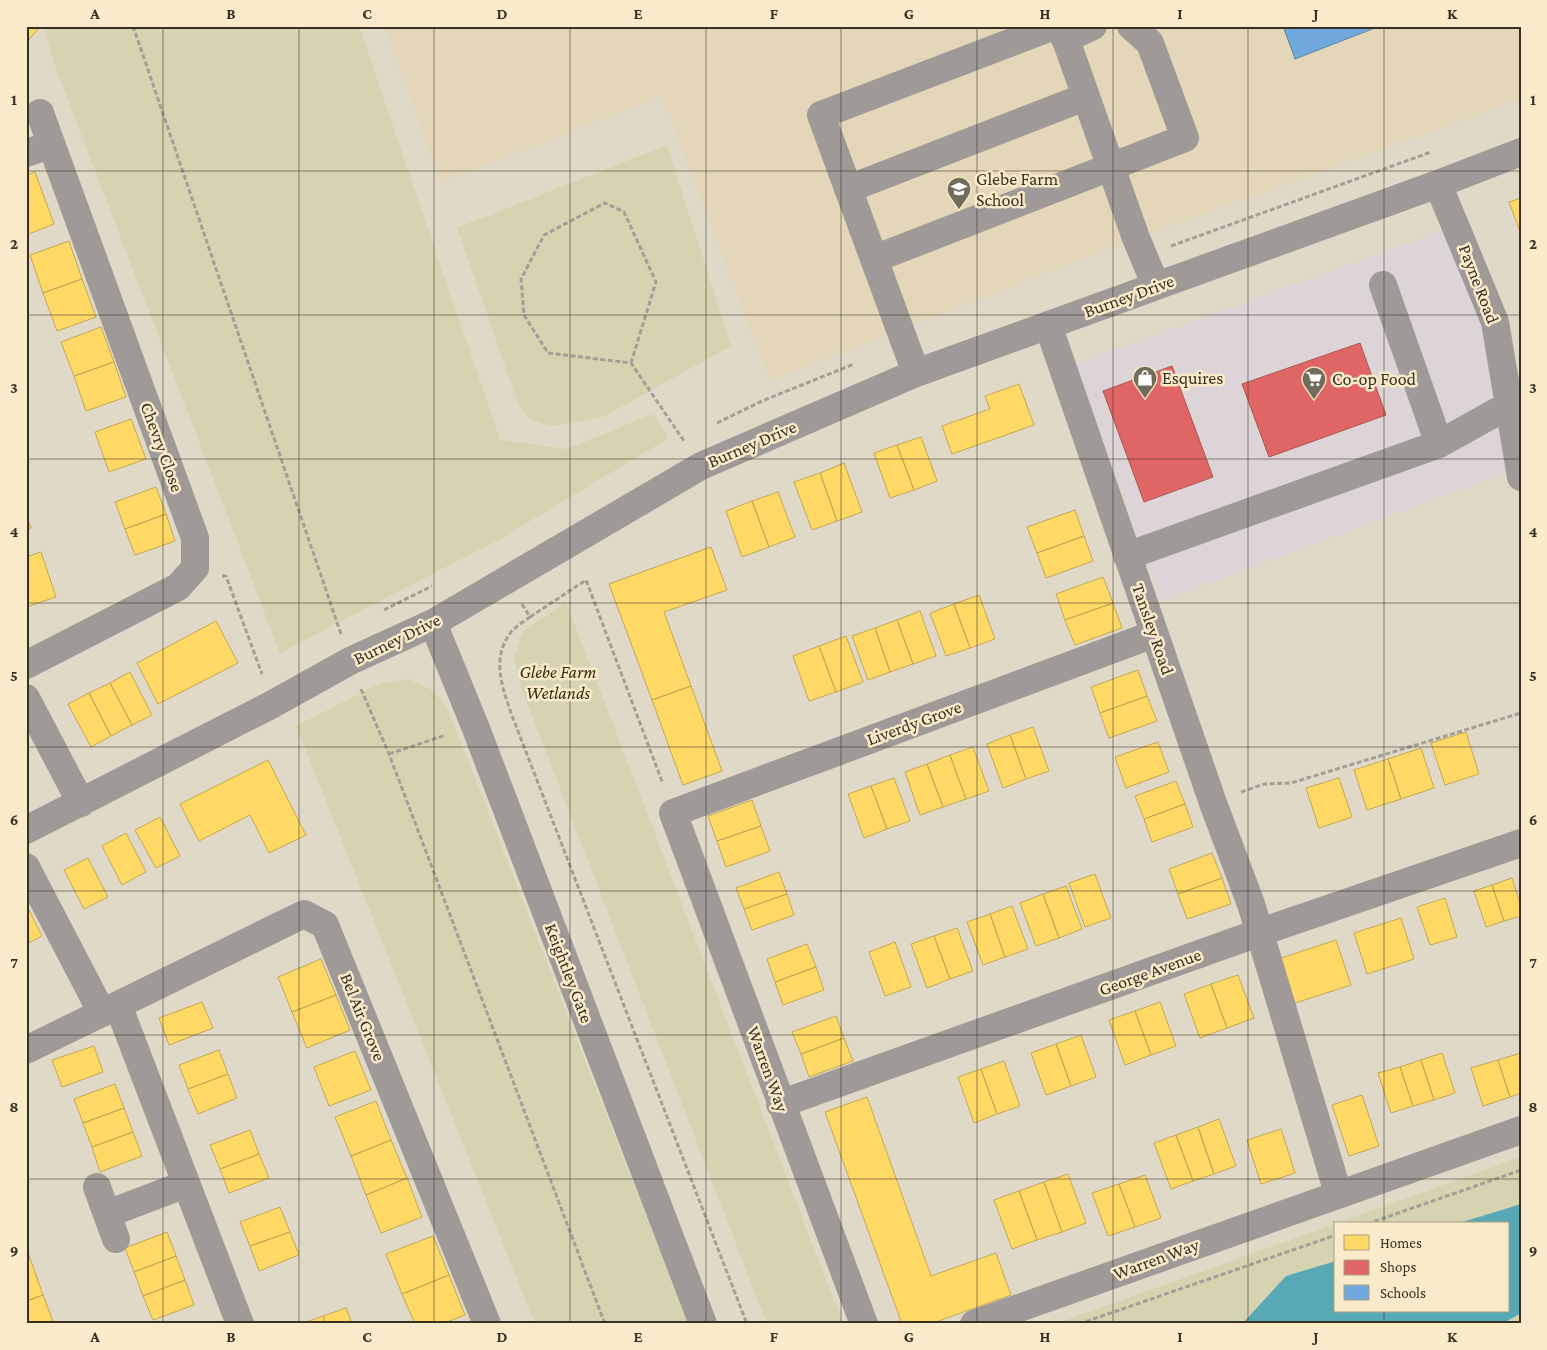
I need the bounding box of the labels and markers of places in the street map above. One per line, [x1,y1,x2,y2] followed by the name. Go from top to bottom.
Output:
[976,169,1059,210] place label: Glebe Farm School
[946,176,972,210] school or university icon: Glebe Farm School
[1132,365,1158,399] shop icon: Esquires
[1301,366,1327,400] supermarket icon: Co-op Food
[1162,368,1223,388] place label: Esquires
[1332,369,1417,389] place label: Co-op Food

